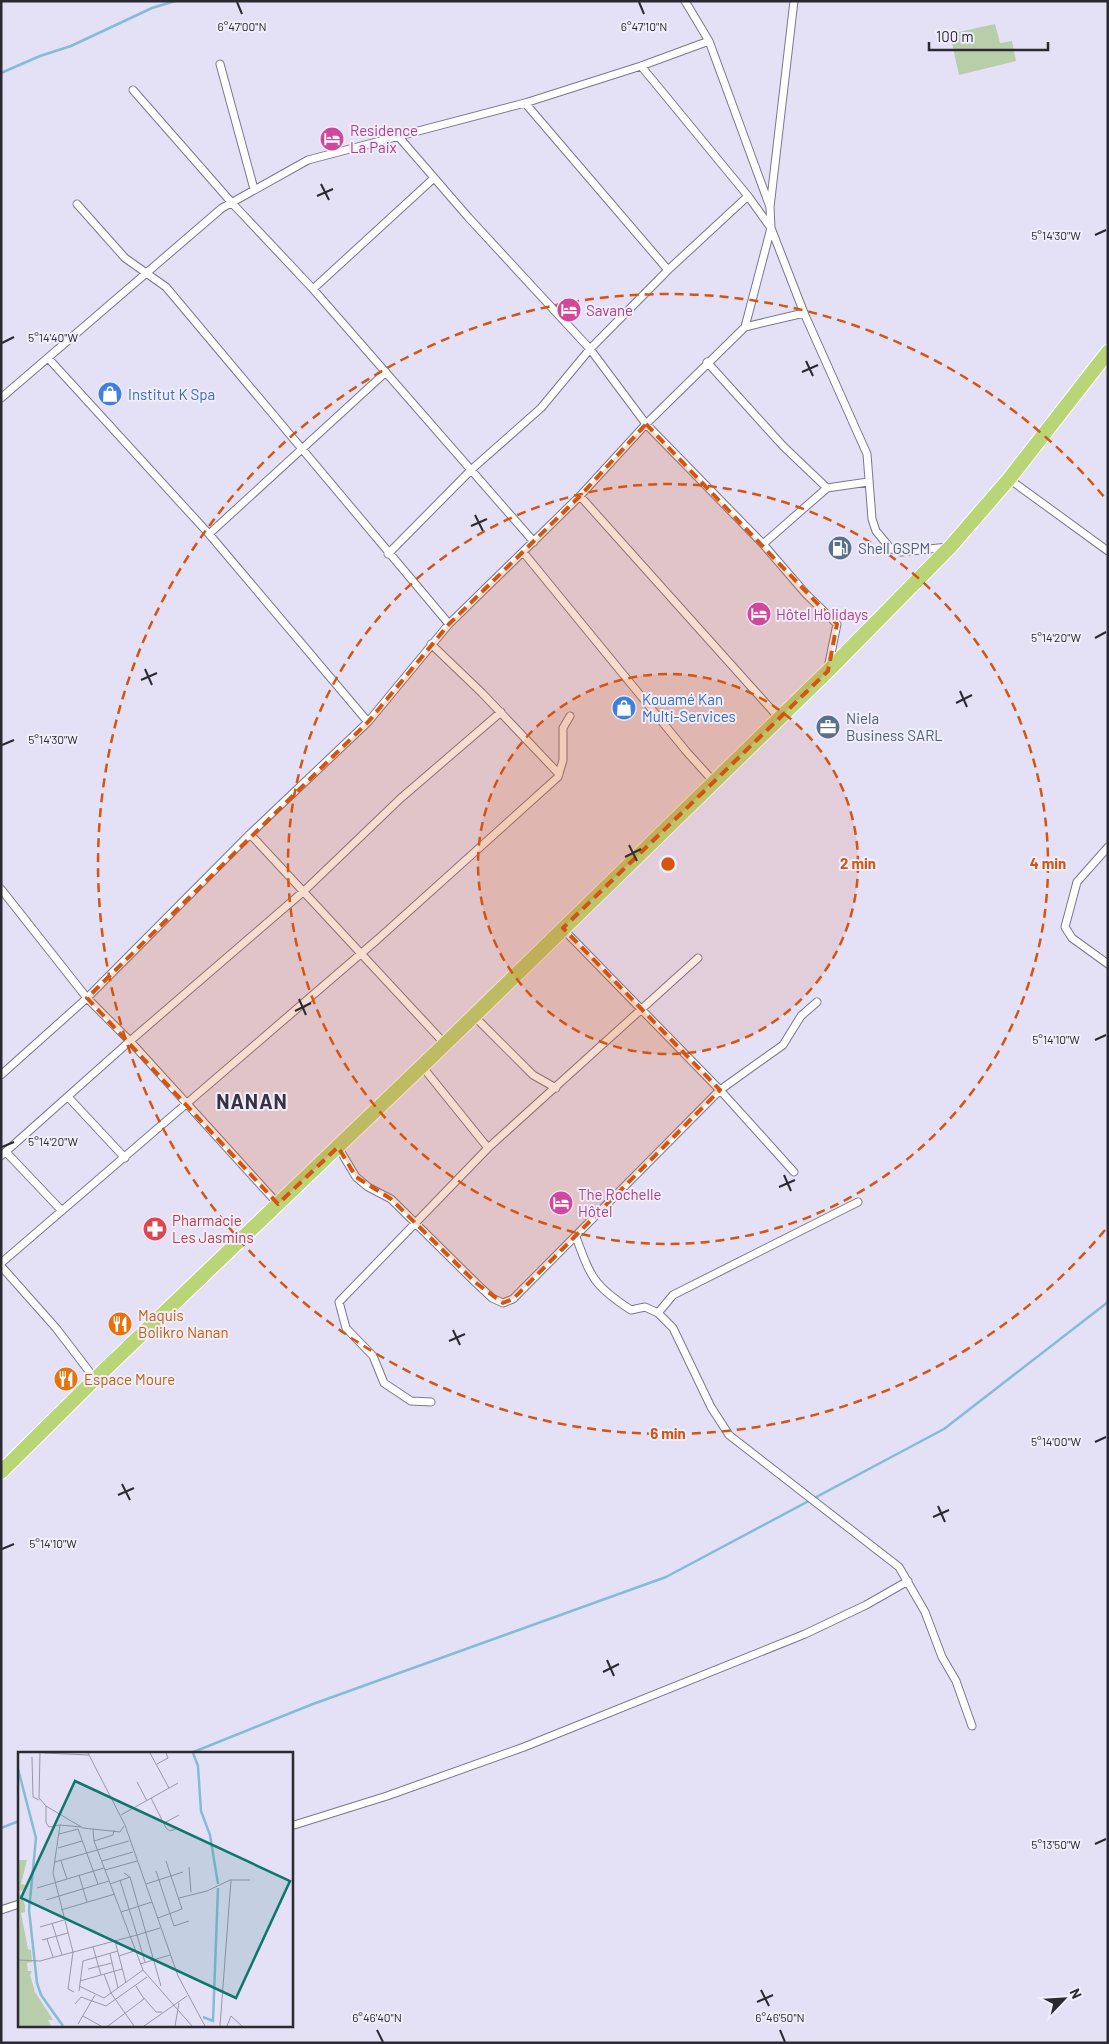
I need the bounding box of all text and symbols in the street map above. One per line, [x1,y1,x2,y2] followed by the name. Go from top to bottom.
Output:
[217,19,267,33] text: 6°47'00"N
[621,19,667,33] text: 6°47'10"N
[929,20,1048,52] scale bar
[936,27,974,45] text: 100 m
[350,121,418,156] place label: Residence La Paix
[319,126,345,152] hotel icon: Residence La Paix
[1031,228,1081,242] text: 5°14'30"W
[556,297,582,323] hotel icon: Savane
[586,301,633,319] place label: Savane
[28,330,78,344] text: 5°14'40"W
[97,381,123,407] shop icon: Institut K Spa
[128,385,215,403] place label: Institut K Spa
[827,535,853,561] fuel station icon: Shell GSPM
[858,539,930,557] place label: Shell GSPM
[746,601,772,627] hotel icon: Hôtel Holidays
[776,605,868,623] place label: Hôtel Holidays
[1031,630,1081,644] text: 5°14'20"W
[642,690,736,725] place label: Kouamé Kan Multi-Services
[611,695,637,721] shop icon: Kouamé Kan Multi-Services
[846,709,943,744] place label: Niela Business SARL
[815,714,841,740] office icon: Niela Business SARL
[28,732,78,746] text: 5°14'30"W
[840,854,876,872] text: 2 min
[1030,854,1066,872] text: 4 min
[659,855,677,873] centre of rings
[1032,1032,1080,1046] text: 5°14'10"W
[216,1089,288,1113] district label: NANAN
[28,1134,78,1148] text: 5°14'20"W
[578,1185,662,1220] place label: The Rochelle Hôtel
[548,1190,574,1216] hotel icon: The Rochelle Hôtel
[172,1211,254,1246] place label: Pharmacie Les Jasmins
[142,1216,168,1242] pharmacy icon: Pharmacie Les Jasmins
[138,1306,229,1341] place label: Maquis Bolikro Nanan
[107,1311,133,1337] restaurant icon: Maquis Bolikro Nanan
[53,1366,79,1392] restaurant icon: Espace Moure
[84,1370,175,1388] place label: Espace Moure
[650,1424,686,1442] text: 6 min
[1031,1434,1082,1448] text: 5°14'00"W
[29,1536,77,1550] text: 5°14'10"W
[18,1752,292,2026] inset map
[1031,1837,1081,1851] text: 5°13'50"W
[1039,1974,1089,2024] north arrow
[1067,1985,1086,2001] text: N
[352,2010,402,2024] text: 6°46'40"N
[755,2010,805,2024] text: 6°46'50"N

